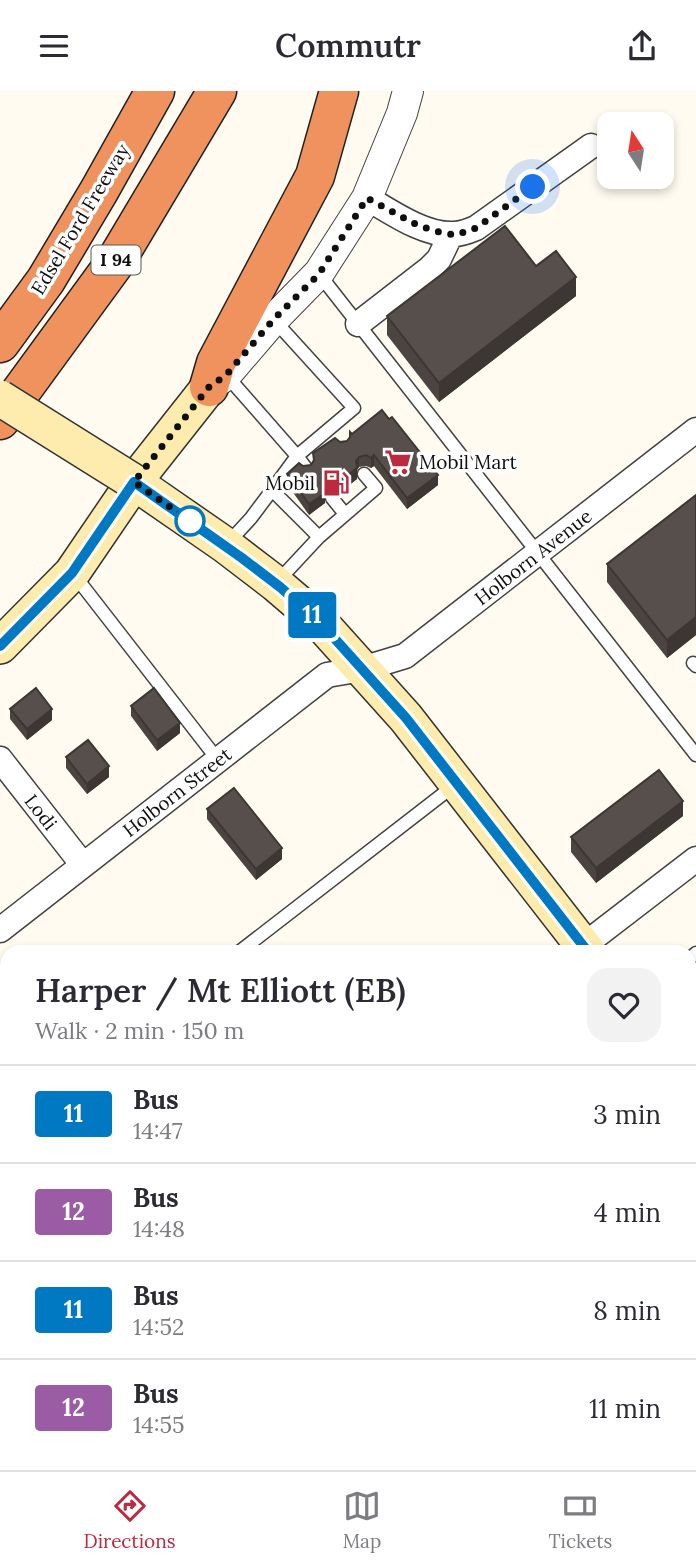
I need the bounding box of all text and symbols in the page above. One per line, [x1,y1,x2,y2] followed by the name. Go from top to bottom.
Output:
[275,25,421,66] text: Commutr
[35,27,73,65] icon: menu
[623,27,661,65] icon: share
[597,112,674,189] north arrow
[597,112,674,189] map controls
[26,139,134,299] street label: Edsel Ford Freeway
[515,169,550,204] your location
[92,245,140,275] road number: I 94
[383,447,413,477] supermarket icon: Mobil Mart
[419,450,518,474] place label: Mobil Mart
[321,468,351,498] fuel station icon: Mobil
[265,471,315,495] place label: Mobil
[470,504,596,610] street label: Holborn Avenue
[175,506,205,536] unlabelled marker
[280,592,344,638] line badge: 11
[302,599,322,630] text: 11
[118,742,237,842] street label: Holborn Street
[20,789,62,835] street label: Lodi
[587,968,661,1042] button: heart
[35,969,406,1011] text: Harper / Mt Elliott (EB)
[35,1016,244,1045] text: Walk · 2 min · 150 m
[133,1083,179,1116] text: Bus
[64,1098,83,1129] text: 11
[593,1098,661,1131] text: 3 min
[133,1116,183,1145] text: 14:47
[133,1181,179,1214] text: Bus
[62,1196,85,1227] text: 12
[594,1196,661,1229] text: 4 min
[133,1214,185,1243] text: 14:48
[133,1279,179,1312] text: Bus
[64,1294,83,1325] text: 11
[593,1294,661,1327] text: 8 min
[133,1312,184,1341] text: 14:52
[133,1377,179,1410] text: Bus
[62,1392,85,1423] text: 12
[589,1392,661,1425] text: 11 min
[133,1410,185,1439] text: 14:55
[84,1487,176,1553] tab: Directions
[343,1487,381,1553] tab: Map
[548,1487,612,1553] tab: Tickets

